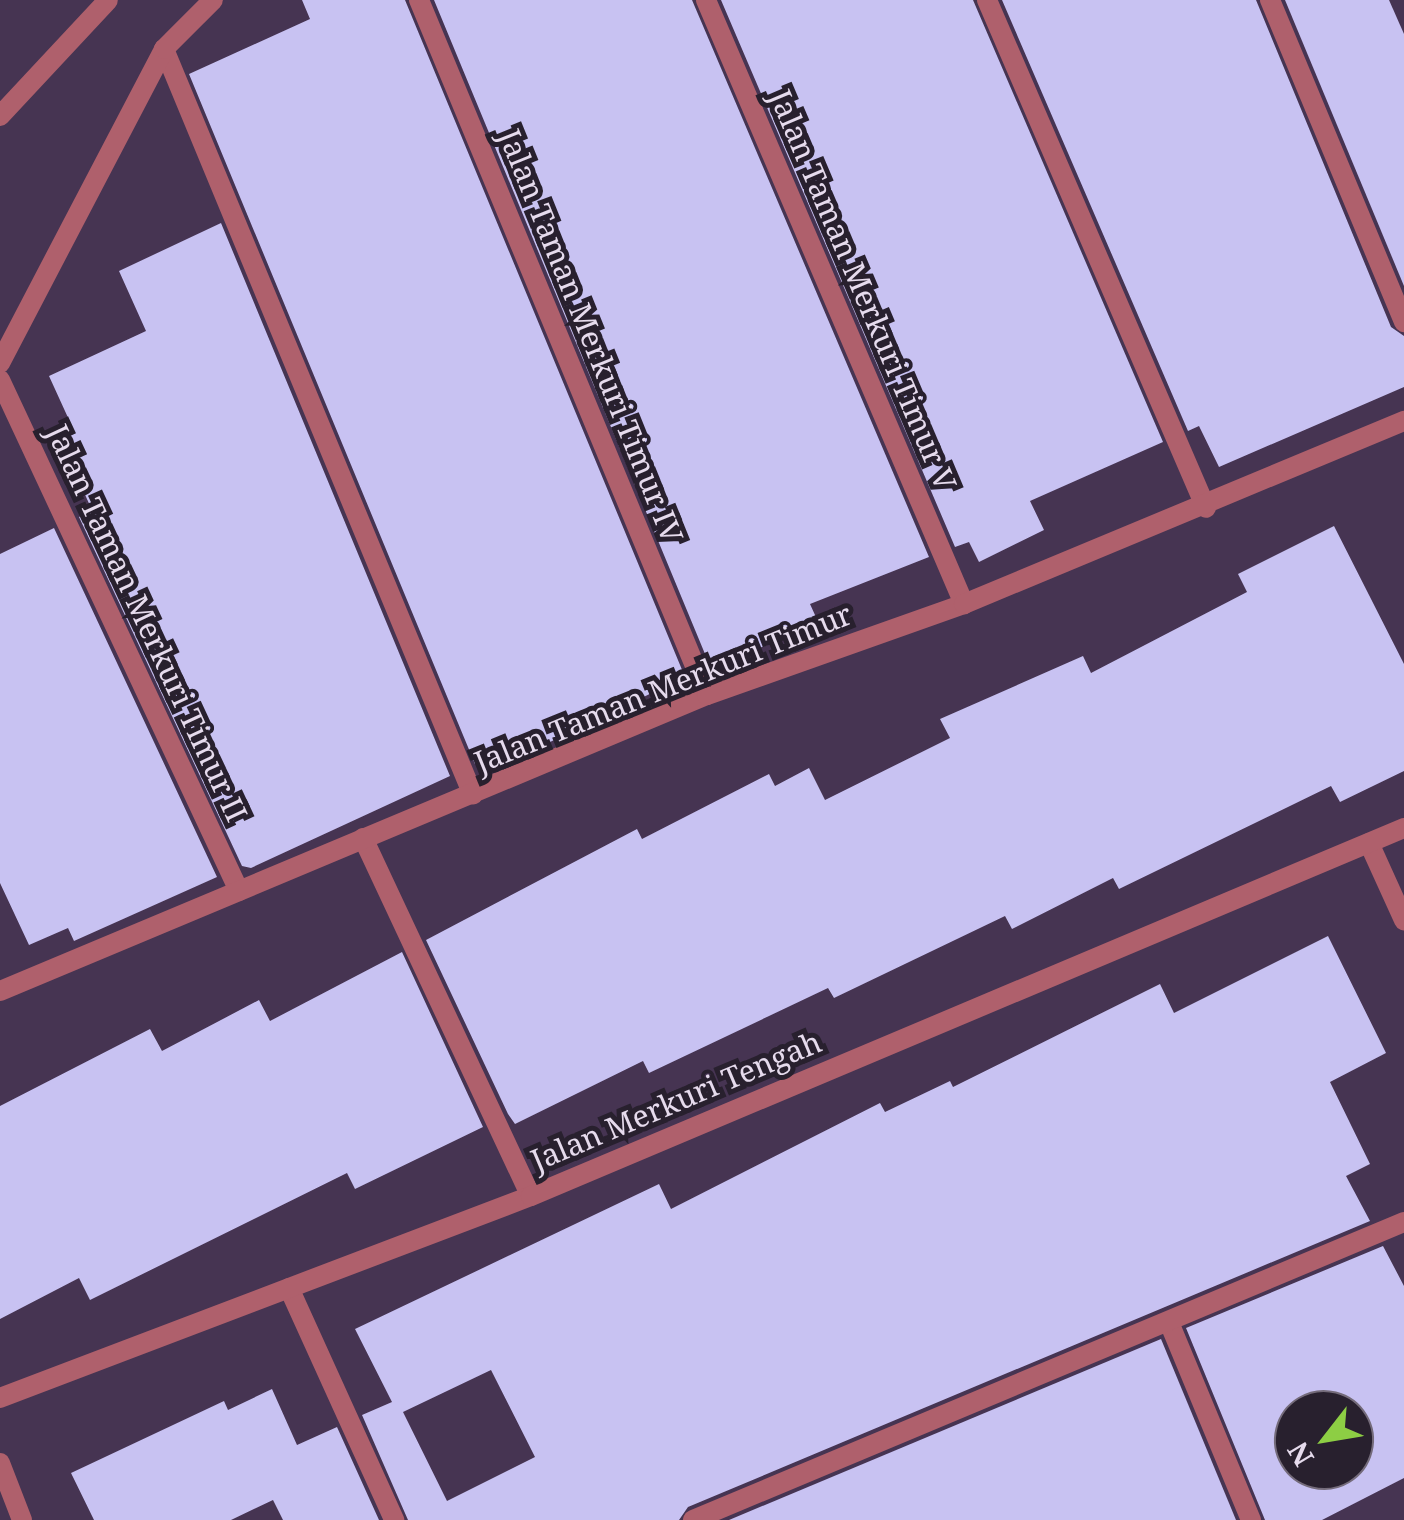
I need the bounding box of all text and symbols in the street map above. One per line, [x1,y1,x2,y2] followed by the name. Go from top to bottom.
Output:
[762,84,964,496] street label: Jalan Taman Merkuri Timur V
[491,124,691,548] street label: Jalan Taman Merkuri Timur IV
[39,419,255,827] street label: Jalan Taman Merkuri Timur II
[469,596,857,780] street label: Jalan Taman Merkuri Timur
[525,1024,827,1178] street label: Jalan Merkuri Tengah
[1274,1390,1374,1490] north arrow
[1278,1435,1322,1474] text: N

